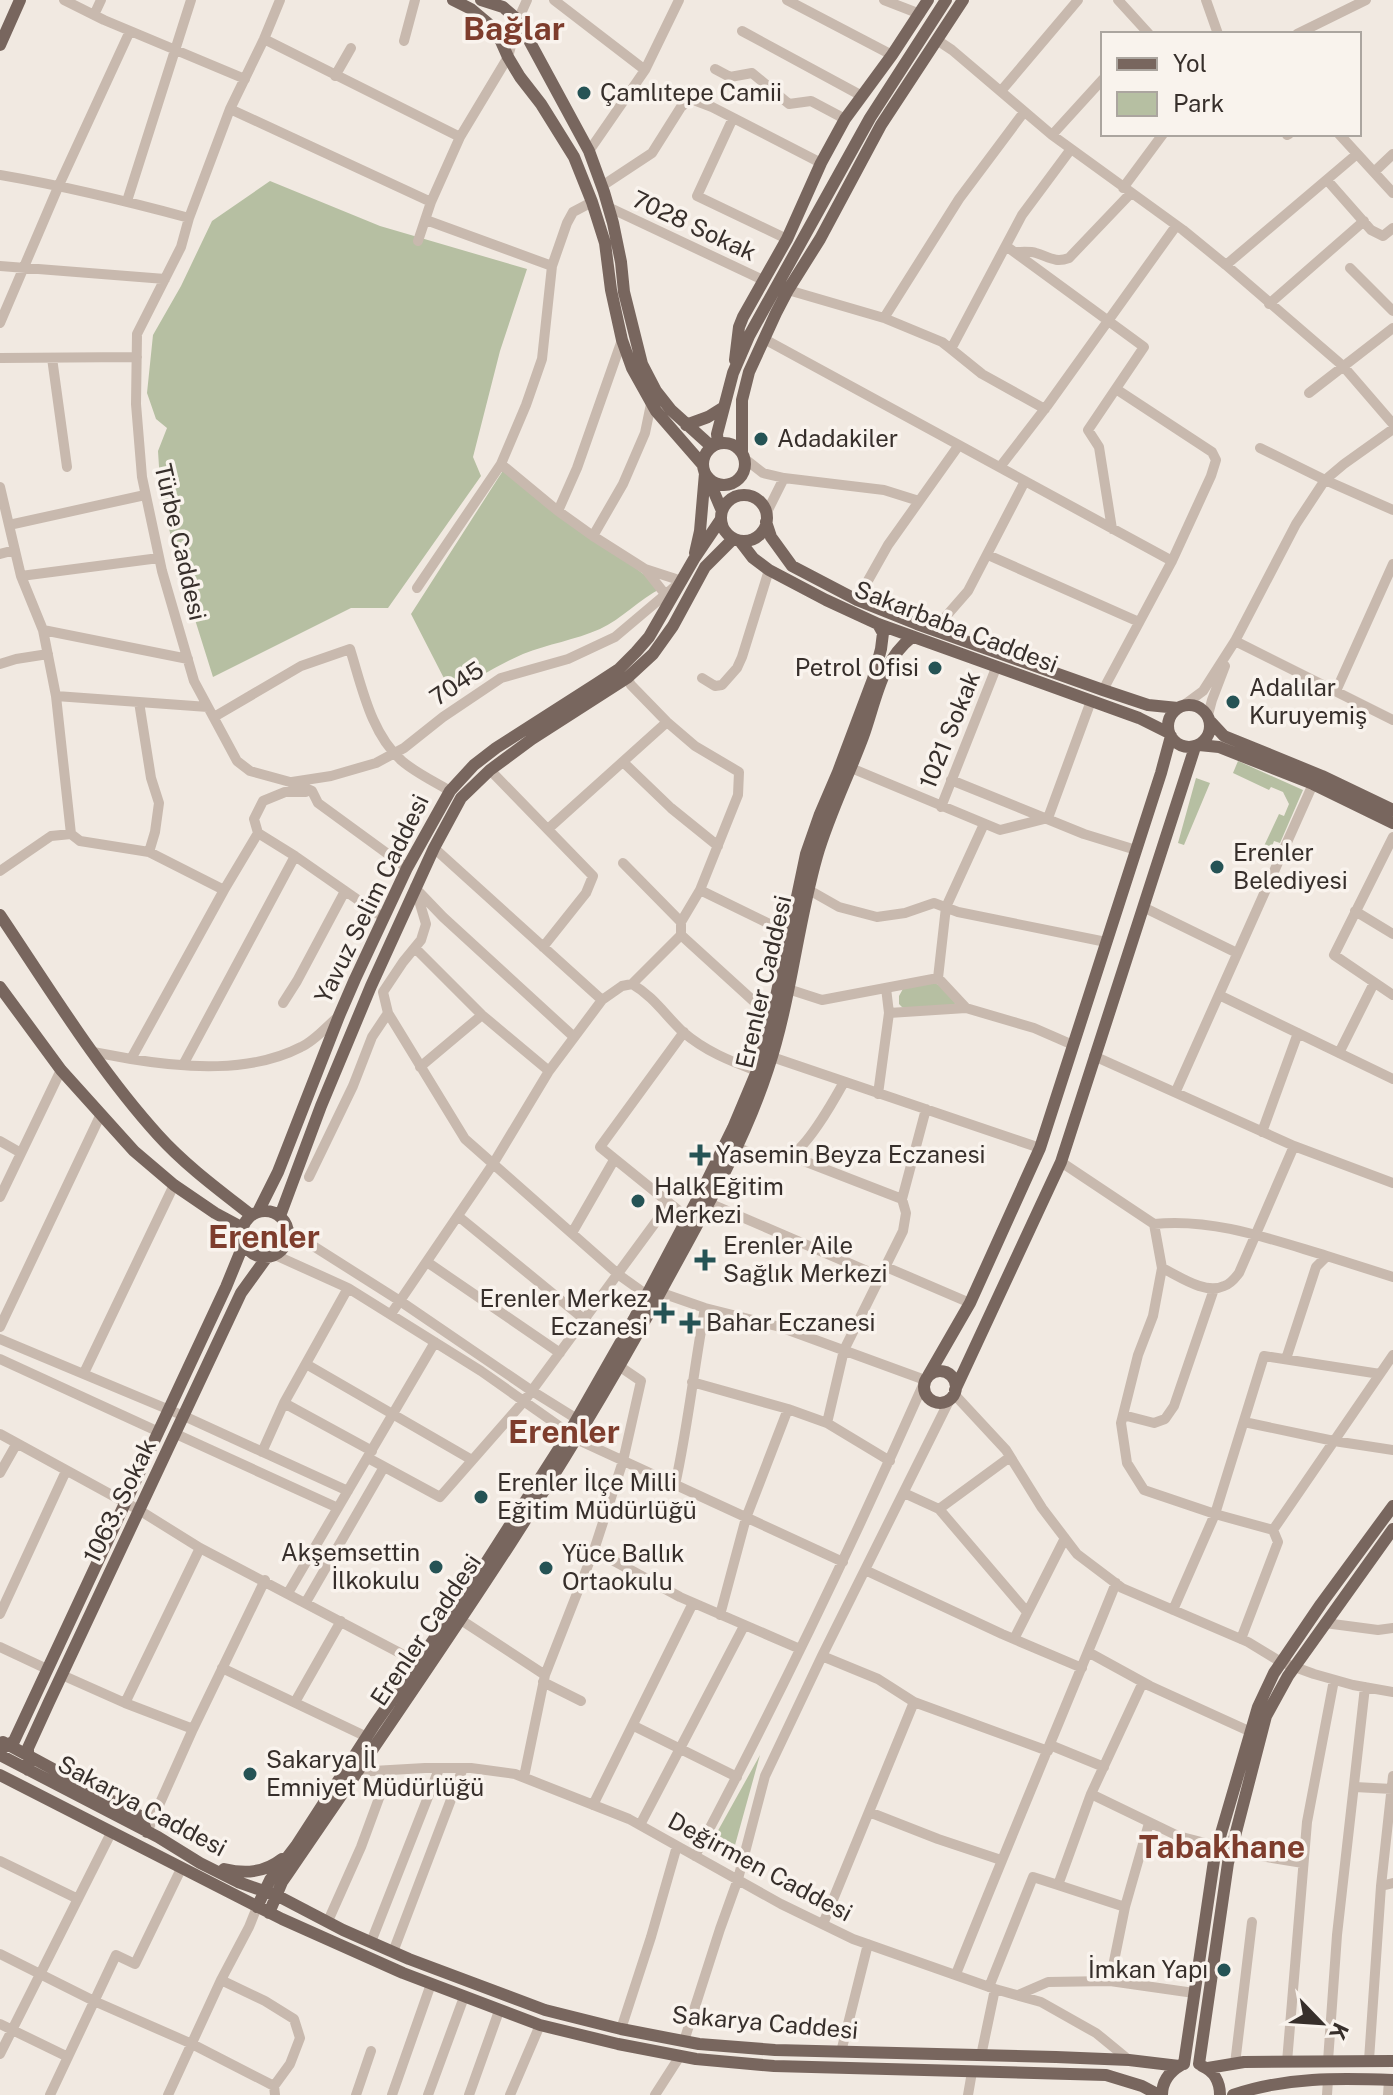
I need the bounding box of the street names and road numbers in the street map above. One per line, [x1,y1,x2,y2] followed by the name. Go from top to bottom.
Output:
[628,184,761,266] street label: 7028 Sokak
[149,461,213,623] street label: Türbe Caddesi
[851,574,1062,678] street label: Sakarbaba Caddesi
[424,655,489,711] street label: 7045
[913,667,985,792] street label: 1021 Sokak
[308,790,434,1007] street label: Yavuz Selim Caddesi
[730,893,797,1071] street label: Erenler Caddesi
[77,1434,161,1567] street label: 1063. Sokak
[364,1548,486,1710] street label: Erenler Caddesi
[53,1749,232,1861] street label: Sakarya Caddesi
[664,1806,857,1926] street label: Değirmen Caddesi
[671,2000,859,2044] street label: Sakarya Caddesi

